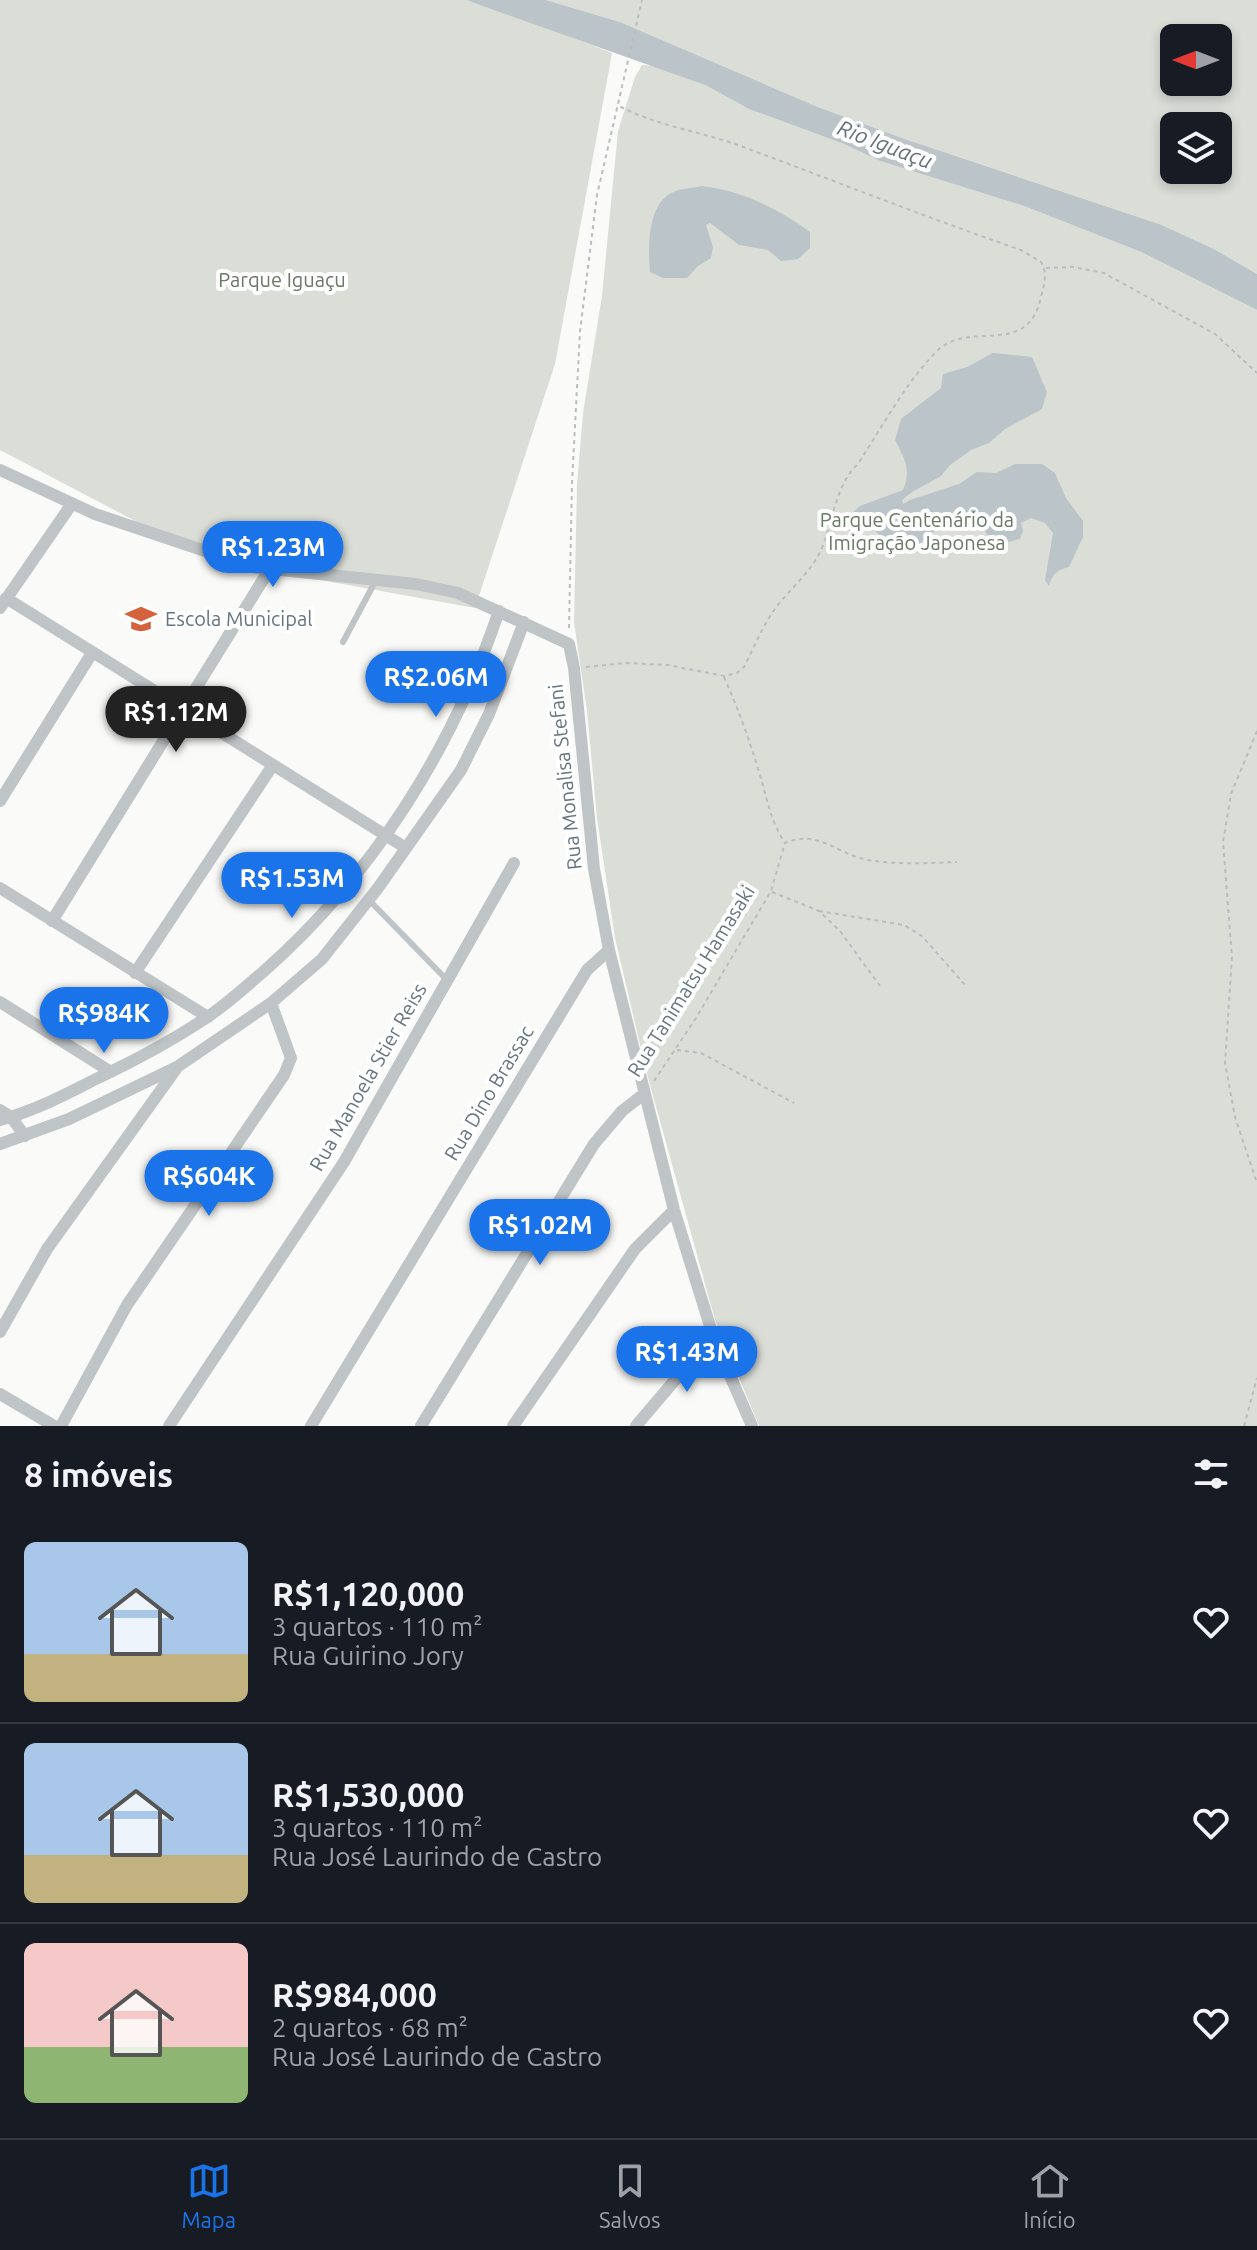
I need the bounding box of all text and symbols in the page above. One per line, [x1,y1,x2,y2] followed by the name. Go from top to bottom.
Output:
[1160,24,1232,96] north arrow
[1160,24,1232,184] map controls
[1160,112,1232,184] button: layers
[834,114,936,173] water label: Rio Iguaçu
[218,268,346,291] park label: Parque Iguaçu
[820,508,1014,554] park label: Parque Centenário da Imigração Japonesa
[199,521,347,589] pin: R$1.23M
[220,532,326,561] text: R$1.23M
[124,602,158,636] school or university icon: Escola Municipal
[165,607,312,630] place label: Escola Municipal
[362,651,510,719] pin: R$2.06M
[383,662,489,691] text: R$2.06M
[543,683,586,871] street label: Rua Monalisa Stefani
[102,686,250,754] pin: R$1.12M
[123,697,229,726] text: R$1.12M
[218,852,366,920] pin: R$1.53M
[239,863,345,892] text: R$1.53M
[622,881,759,1081] street label: Rua Tanimatsu Hamasaki
[304,979,431,1175] street label: Rua Manoela Stier Reiss
[39,987,169,1055] pin: R$984K
[57,998,151,1027] text: R$984K
[439,1021,538,1164] street label: Rua Dino Brassac
[144,1150,274,1218] pin: R$604K
[162,1161,256,1190] text: R$604K
[466,1199,614,1267] pin: R$1.02M
[487,1210,593,1239] text: R$1.02M
[613,1326,761,1394] pin: R$1.43M
[634,1337,740,1366] text: R$1.43M
[1189,1452,1233,1496] icon: filters
[24,1455,173,1493] text: 8 imóveis
[88,1574,184,1670] icon: home
[272,1574,464,1612] text: R$1,120,000
[1189,1600,1233,1644] icon: heart
[272,1612,483,1641] text: 3 quartos · 110 m²
[272,1641,464,1670] text: Rua Guirino Jory
[88,1775,184,1871] icon: home
[272,1775,464,1813] text: R$1,530,000
[1189,1801,1233,1845] icon: heart
[272,1813,483,1842] text: 3 quartos · 110 m²
[272,1842,602,1871] text: Rua José Laurindo de Castro
[88,1975,184,2071] icon: home
[272,1975,437,2013] text: R$984,000
[1189,2001,1233,2045] icon: heart
[272,2013,468,2042] text: 2 quartos · 68 m²
[272,2042,602,2071] text: Rua José Laurindo de Castro
[181,2159,236,2232] tab: Mapa
[599,2159,661,2232] tab: Salvos
[1024,2159,1076,2232] tab: Início

